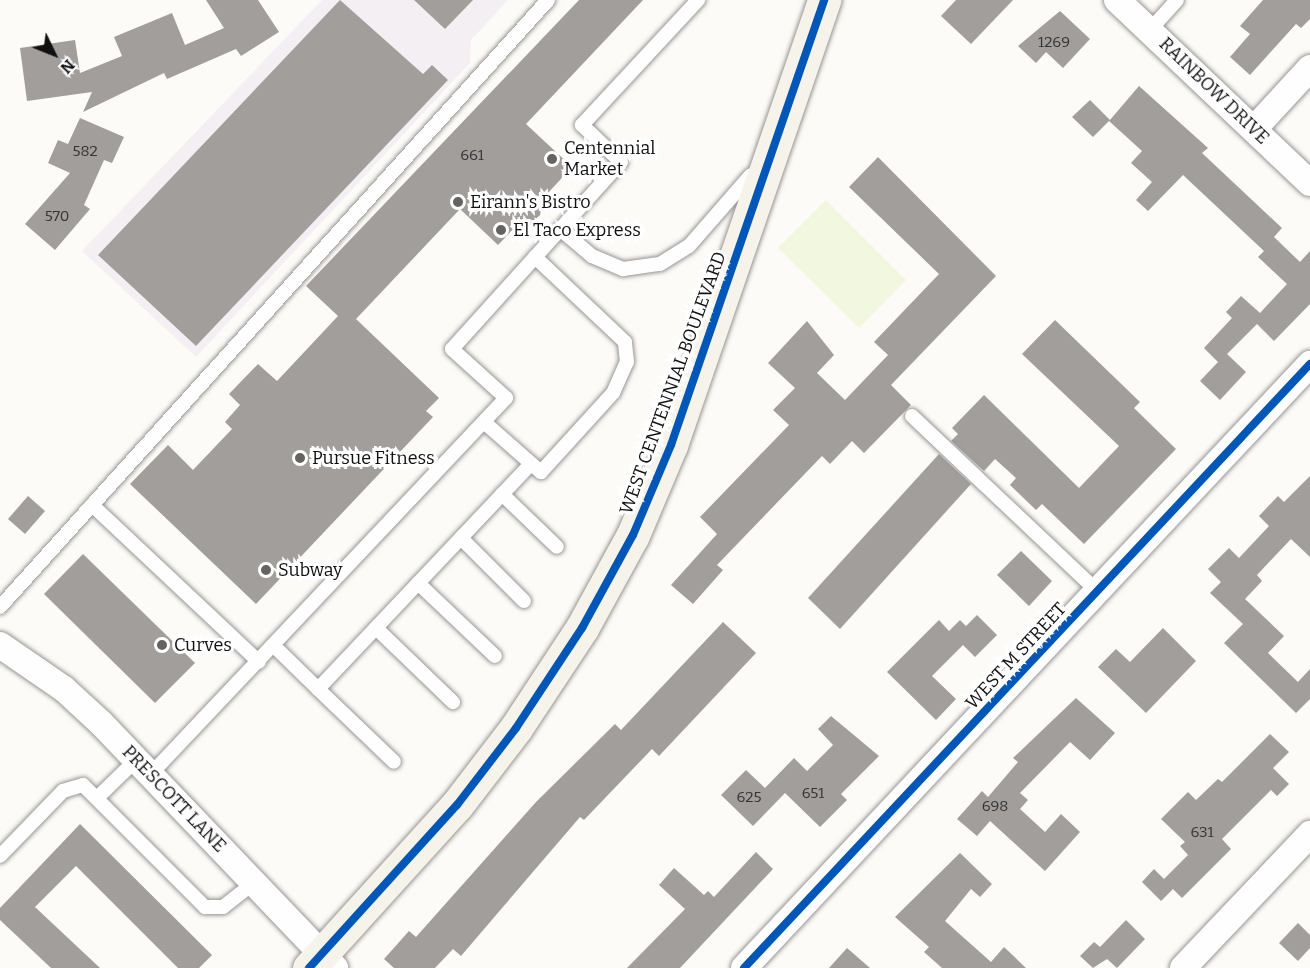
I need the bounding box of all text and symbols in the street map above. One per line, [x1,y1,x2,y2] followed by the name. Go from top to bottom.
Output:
[24,24,84,84] north arrow
[1155,33,1273,149] street label: RAINBOW DRIVE
[1038,34,1070,52] house number: 1269
[56,56,79,78] text: N
[564,138,655,180] place label: Centennial Market
[72,143,98,161] house number: 582
[460,147,484,165] house number: 661
[545,152,559,166] marker: Centennial Market
[470,191,591,213] place label: Eirann's Bistro
[451,195,465,209] marker: Eirann's Bistro
[45,208,69,226] house number: 570
[513,219,641,241] place label: El Taco Express
[494,223,508,237] marker: El Taco Express
[615,249,731,517] street label: WEST CENTENNIAL BOULEVARD
[312,447,435,469] place label: Pursue Fitness
[293,451,307,465] marker: Pursue Fitness
[278,559,343,581] place label: Subway
[259,563,273,577] marker: Subway
[961,598,1071,714] street label: WEST M STREET
[174,634,232,656] place label: Curves
[155,638,169,652] marker: Curves
[118,741,230,857] street label: PRESCOTT LANE
[802,785,824,803] house number: 651
[737,789,761,807] house number: 625
[982,798,1008,816] house number: 698
[1190,824,1214,842] house number: 631

